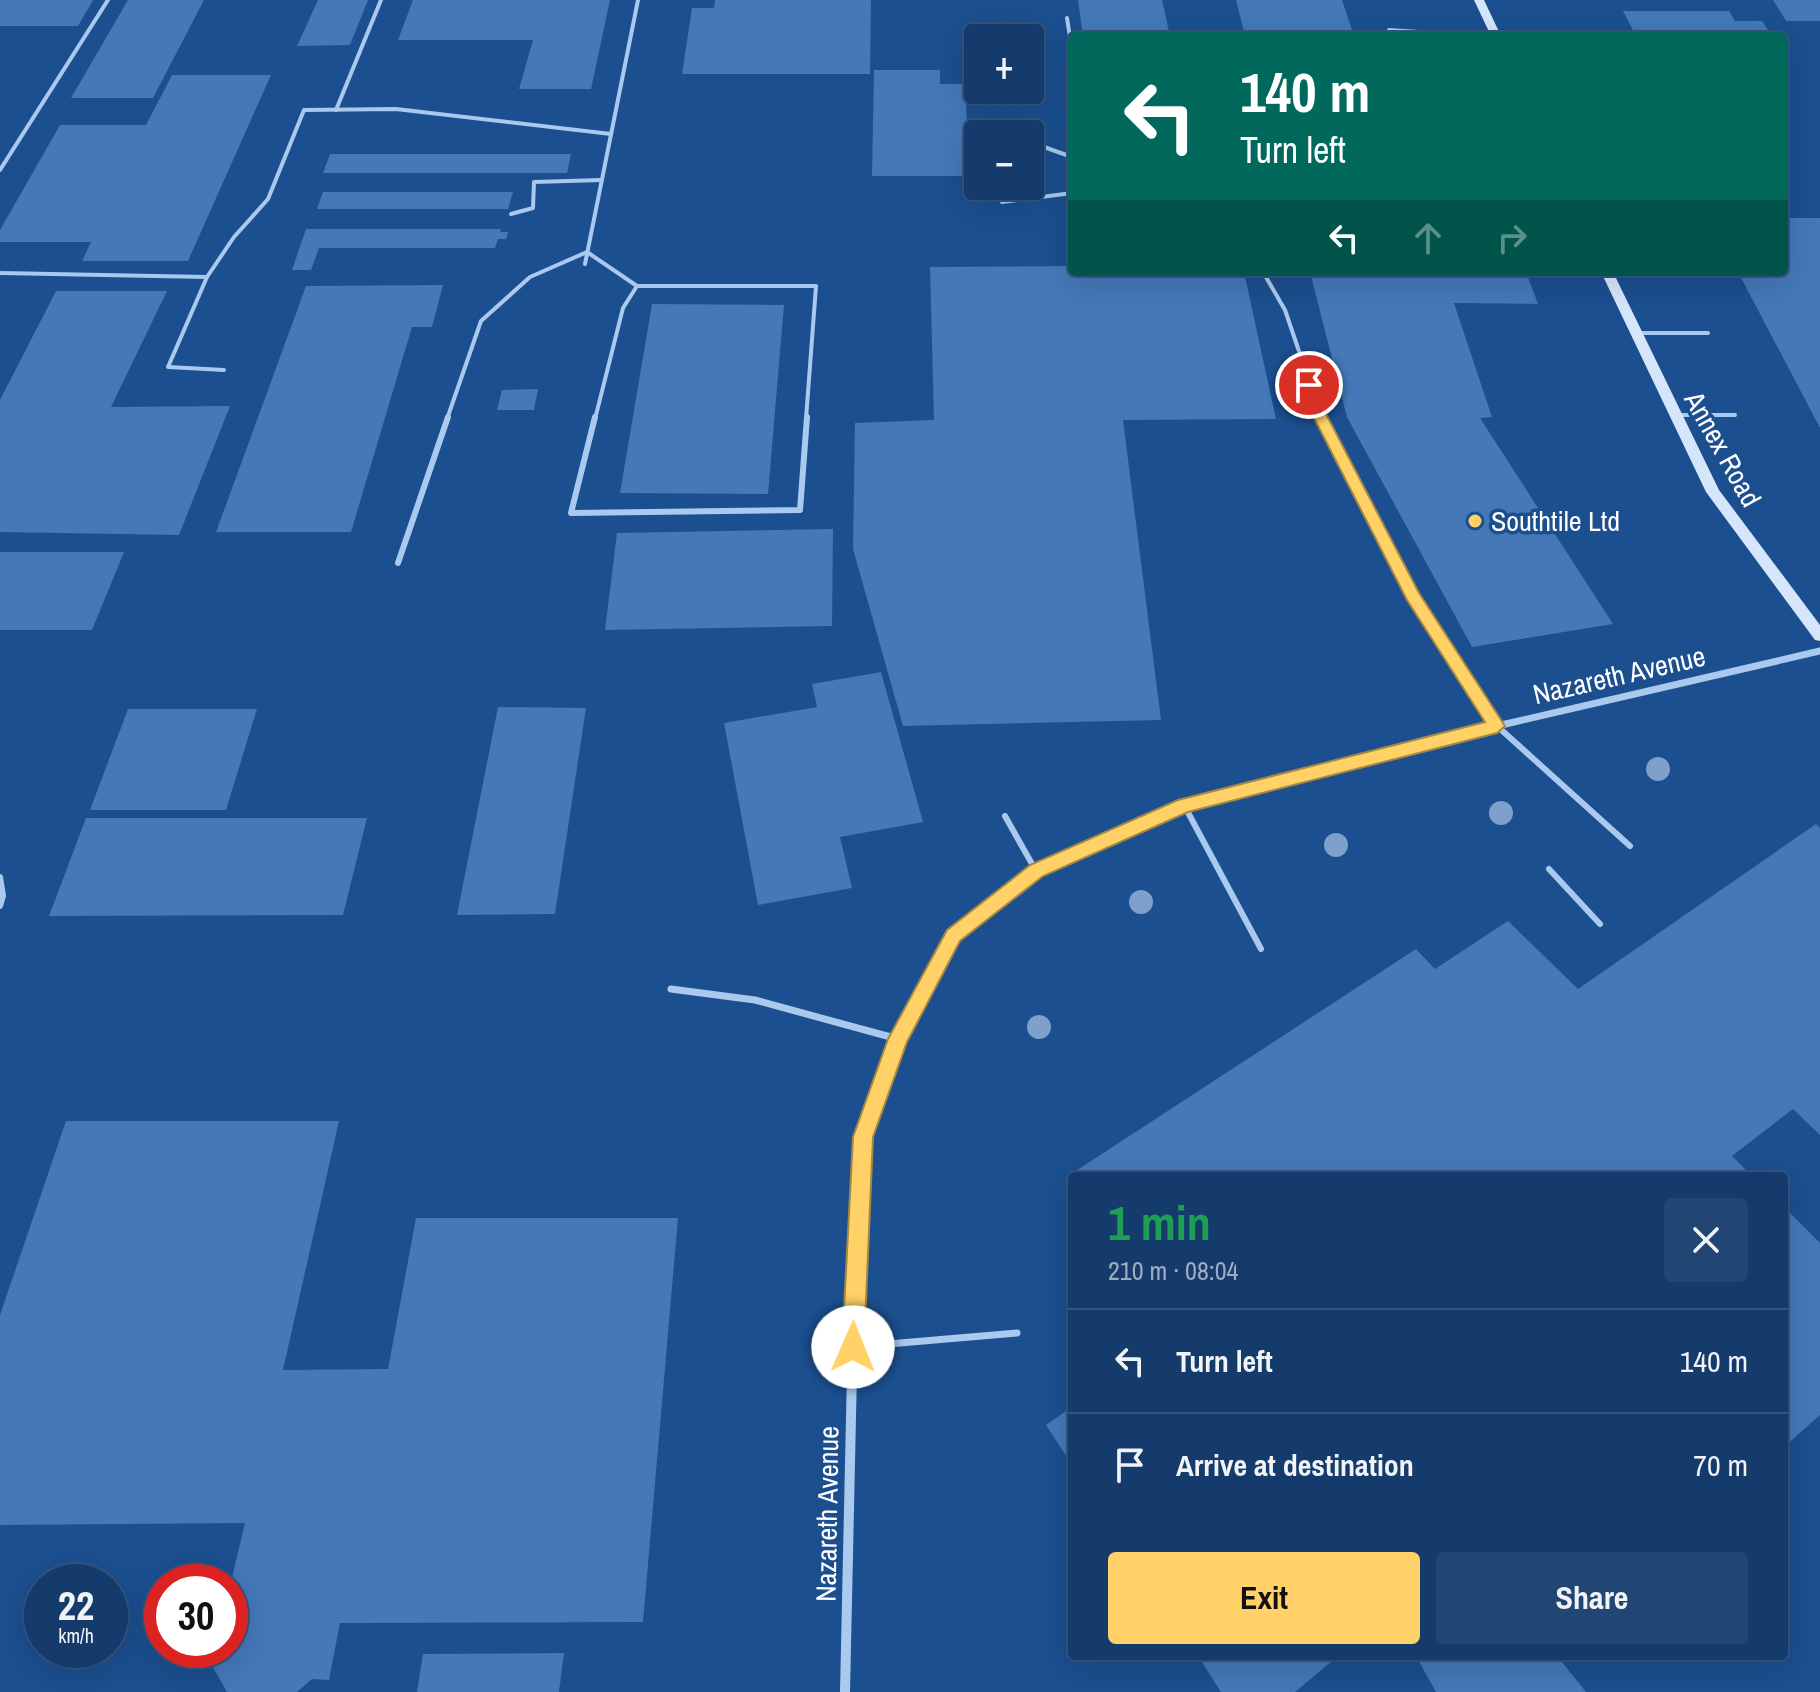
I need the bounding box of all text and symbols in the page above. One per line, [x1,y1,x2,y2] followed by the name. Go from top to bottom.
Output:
[964,24,1044,200] map controls
[964,24,1044,104] button: +
[1240,54,1370,129] text: 140 m
[1108,64,1212,168] icon: left
[964,120,1044,200] button: −
[1240,126,1346,174] text: Turn left
[1322,216,1366,260] icon: left
[1406,216,1450,260] icon: ahead
[1490,216,1534,260] icon: right
[1275,351,1343,419] pin
[1287,363,1331,407] icon: arrive
[1675,384,1770,513] street label: Annex Road
[1491,502,1620,540] place label: Southtile Ltd
[1466,512,1484,530] marker: Southtile Ltd
[1529,637,1709,713] street label: Nazareth Avenue
[1108,1190,1211,1255] text: 1 min
[1664,1198,1748,1282] button: close
[1108,1253,1238,1288] text: 210 m · 08:04
[811,1305,895,1389] position arrow
[1108,1339,1152,1383] icon: left
[1176,1341,1273,1381] text: Turn left
[1680,1341,1748,1381] text: 140 m
[806,1426,848,1602] street label: Nazareth Avenue
[1108,1443,1152,1487] icon: arrive
[1176,1445,1414,1485] text: Arrive at destination
[1693,1445,1748,1485] text: 70 m
[1108,1552,1420,1644] button: Exit
[1436,1552,1748,1644] button: Share
[144,1564,248,1668] speed limit sign: 30
[58,1579,94,1632] text: 22
[58,1622,94,1649] text: km/h

